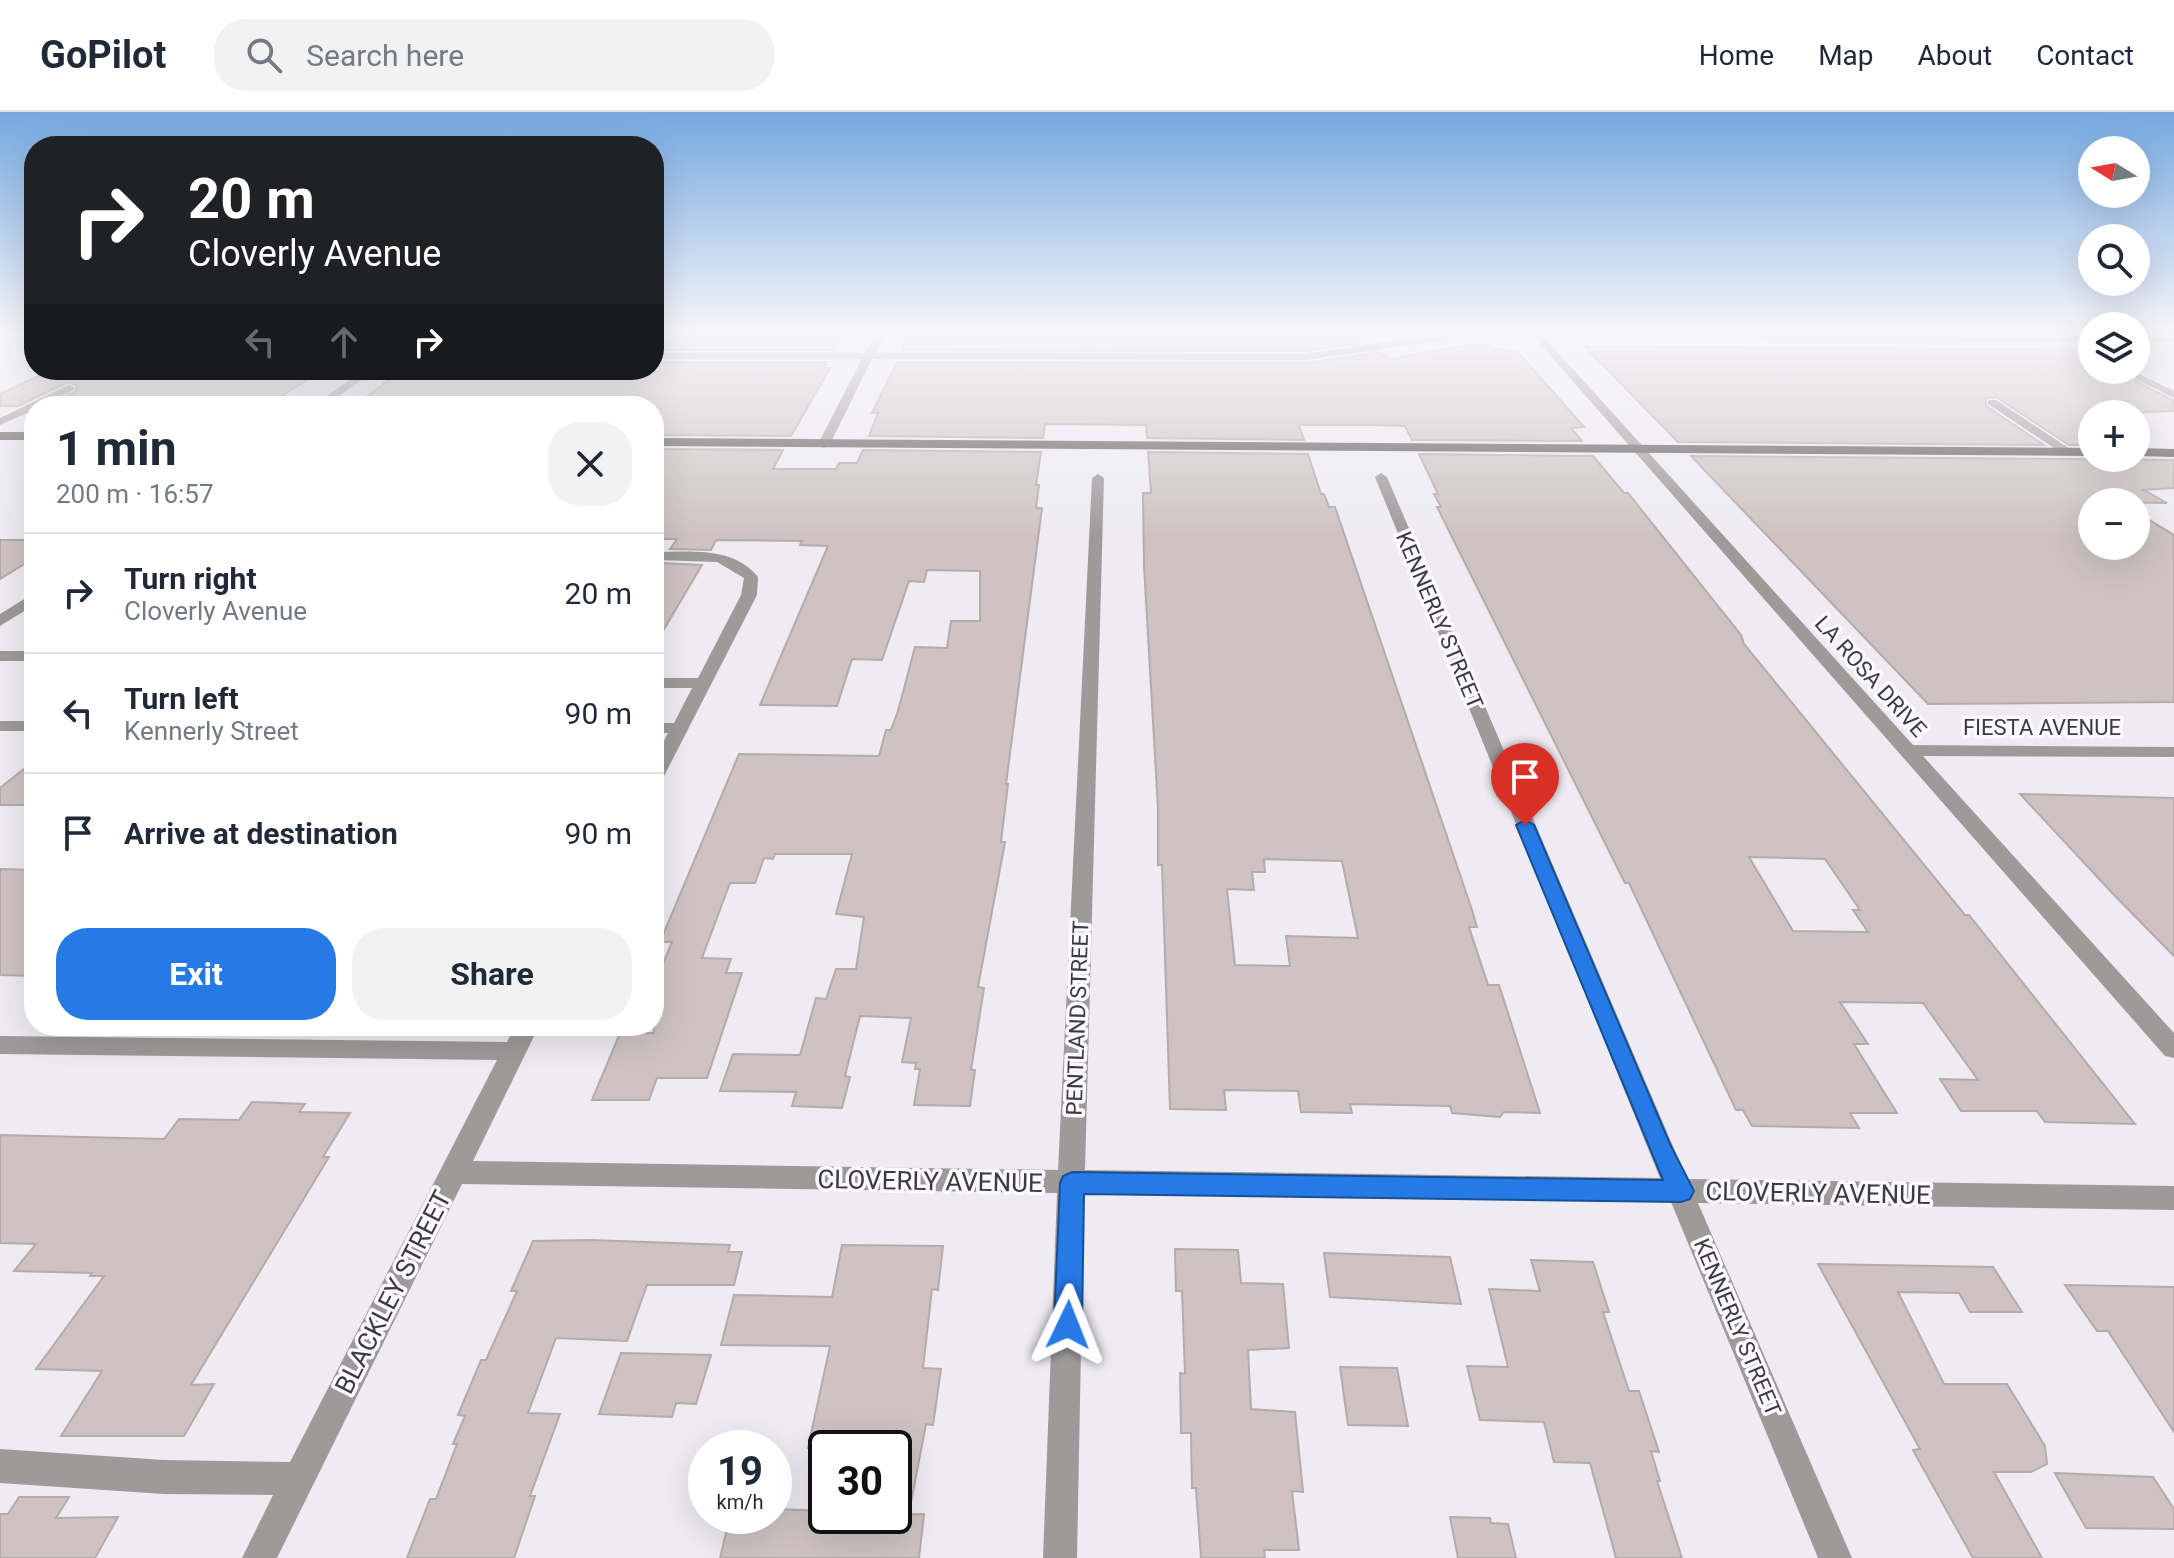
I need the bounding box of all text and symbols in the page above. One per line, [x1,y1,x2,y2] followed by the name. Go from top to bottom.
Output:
[214,19,774,91] search box
[40,33,166,77] text: GoPilot
[242,33,286,77] icon: search
[306,38,464,73] text: Search here
[1699,39,1774,72] text: Home
[1818,39,1874,72] text: Map
[1918,39,1992,72] text: About
[2036,39,2134,72] text: Contact
[2078,136,2150,208] north arrow
[2078,136,2150,560] map controls
[188,166,315,232] text: 20 m
[56,168,160,272] icon: right
[2078,224,2150,296] button: search
[188,233,441,275] text: Cloverly Avenue
[2078,312,2150,384] button: layers
[238,320,282,364] icon: left
[322,320,366,364] icon: ahead
[406,320,450,364] icon: right
[2078,400,2150,472] button: +
[56,420,177,477] text: 1 min
[548,422,632,506] button: close
[56,479,214,509] text: 200 m · 16:57
[2078,488,2150,560] button: −
[1391,528,1488,712] street label: KENNERLY STREET
[124,561,257,596] text: Turn right
[56,571,100,615] icon: right
[565,576,632,611] text: 20 m
[124,596,307,626] text: Cloverly Avenue
[1810,611,1931,742] street label: LA ROSA DRIVE
[124,681,239,716] text: Turn left
[56,691,100,735] icon: left
[565,696,632,731] text: 90 m
[1963,715,2121,740] street label: FIESTA AVENUE
[124,716,299,746] text: Kennerly Street
[1491,743,1559,825] pin
[1503,755,1547,799] icon: arrive
[56,811,100,855] icon: arrive
[124,816,398,851] text: Arrive at destination
[565,816,632,851] text: 90 m
[1062,920,1093,1116] street label: PENTLAND STREET
[56,928,336,1020] button: Exit
[352,928,632,1020] button: Share
[817,1164,1043,1198] street label: CLOVERLY AVENUE
[1705,1176,1931,1210] street label: CLOVERLY AVENUE
[329,1186,457,1398] street label: BLACKLEY STREET
[1689,1235,1786,1419] street label: KENNERLY STREET
[1026,1283,1110,1367] position arrow
[808,1430,912,1534] speed limit sign: 30
[717,1448,763,1495] text: 19
[717,1490,763,1514] text: km/h

